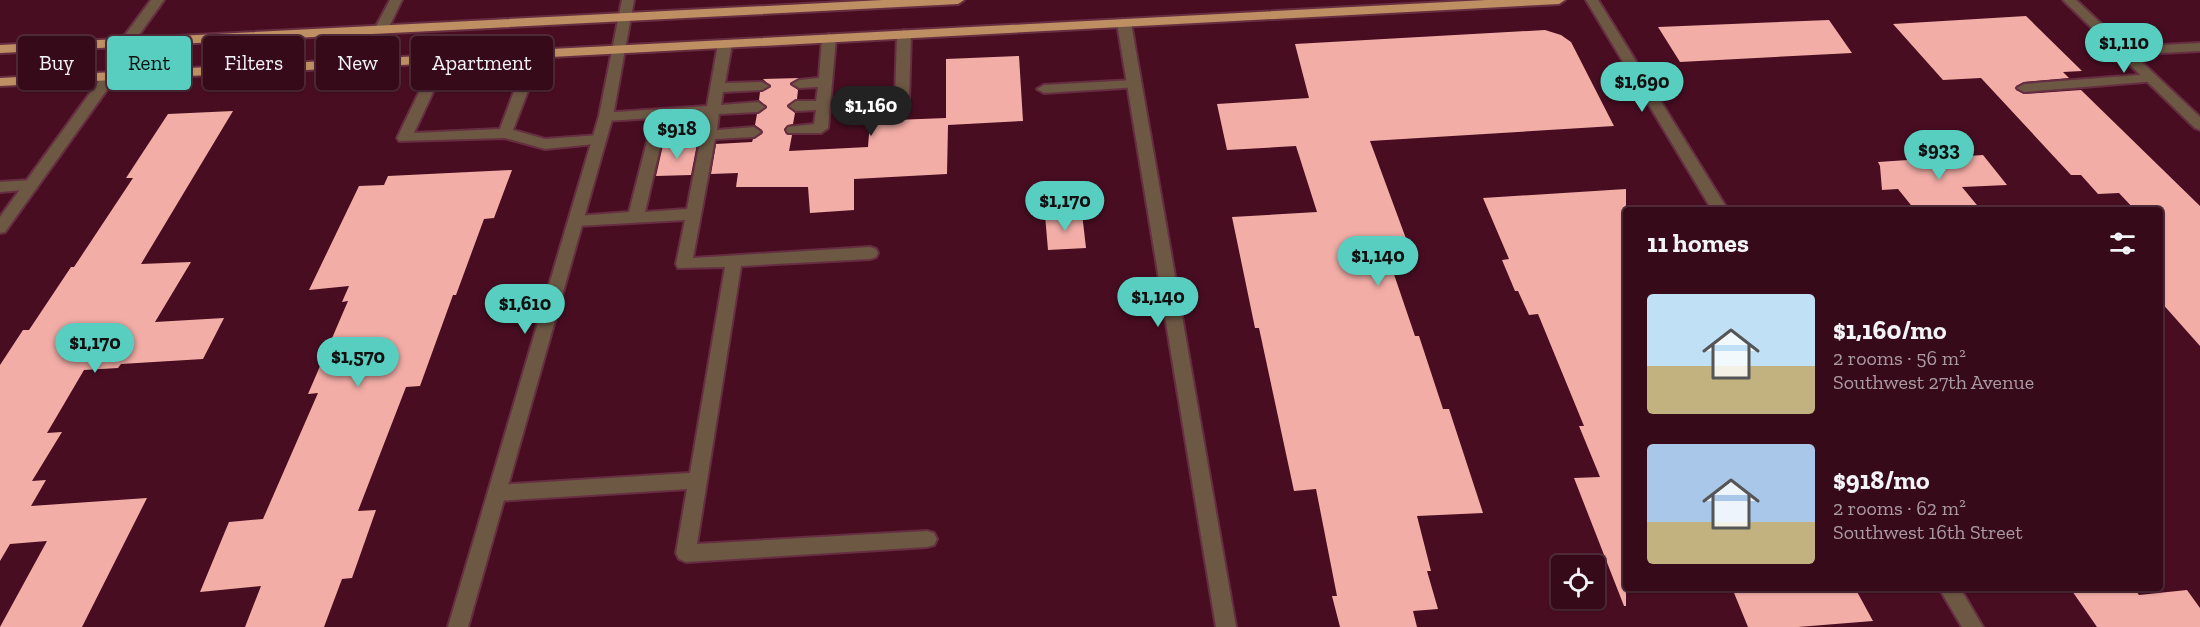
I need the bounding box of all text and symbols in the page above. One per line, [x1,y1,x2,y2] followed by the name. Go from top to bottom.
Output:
[2075,23,2173,74] pin: $1,110
[2099,30,2149,54] text: $1,110
[18,36,95,90] chip: Buy
[107,36,191,90] chip: Rent
[203,36,304,90] chip: Filters
[316,36,399,90] chip: New
[411,36,553,90] chip: Apartment
[1593,62,1691,113] pin: $1,690
[1615,69,1670,93] text: $1,690
[822,86,920,137] pin: $1,160
[845,93,897,117] text: $1,160
[641,109,713,160] pin: $918
[657,116,697,140] text: $918
[1903,130,1975,181] pin: $933
[1918,137,1960,161] text: $933
[1016,181,1114,232] pin: $1,170
[1039,188,1091,212] text: $1,170
[1647,227,1749,259] text: 11 homes
[2106,227,2139,260] icon: filters
[1329,236,1427,287] pin: $1,140
[1351,243,1405,267] text: $1,140
[1109,277,1207,328] pin: $1,140
[476,284,574,335] pin: $1,610
[1131,284,1185,308] text: $1,140
[499,291,551,315] text: $1,610
[1833,314,1947,346] text: $1,160/mo
[1695,318,1767,390] icon: home
[46,323,144,374] pin: $1,170
[69,330,121,354] text: $1,170
[309,337,407,388] pin: $1,570
[331,344,385,368] text: $1,570
[1833,346,1966,370] text: 2 rooms · 56 m²
[1833,370,2034,394] text: Southwest 27th Avenue
[1833,464,1930,496] text: $918/mo
[1695,468,1767,540] icon: home
[1833,496,1966,520] text: 2 rooms · 62 m²
[1833,520,2023,544] text: Southwest 16th Street
[1551,555,1605,609] map controls
[1551,555,1605,609] button: locate

